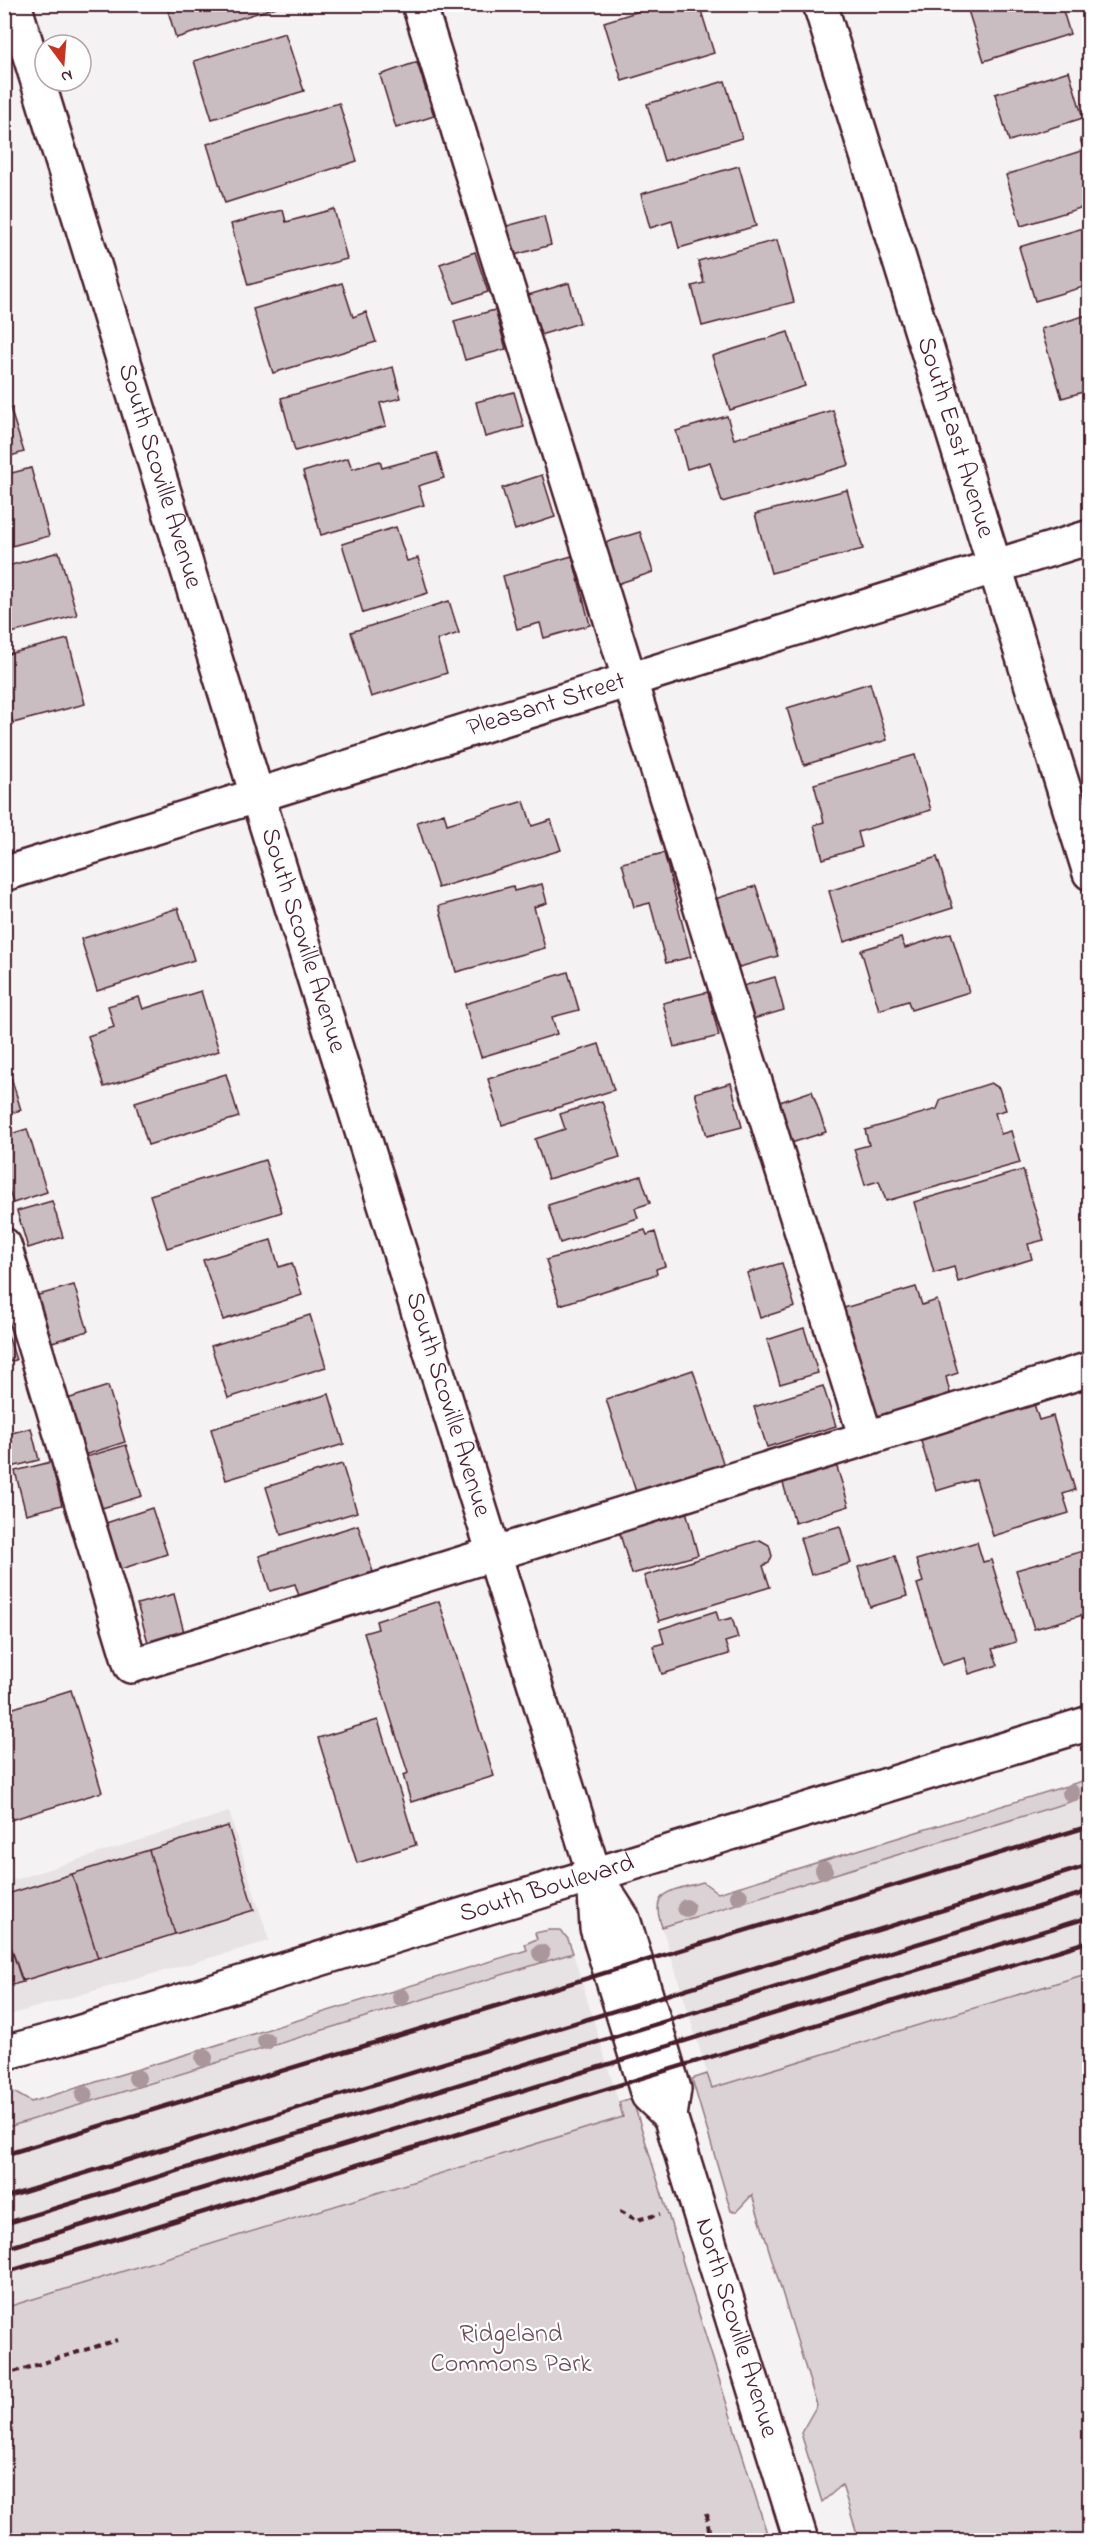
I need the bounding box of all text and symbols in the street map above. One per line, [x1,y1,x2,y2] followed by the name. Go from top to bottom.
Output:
[33,33,93,93] north arrow
[58,62,75,89] text: N
[906,332,1004,543] street label: South East Avenue
[107,359,212,594] street label: South Scoville Avenue
[462,663,631,748] street label: Pleasant Street
[249,823,356,1058] street label: South Scoville Avenue
[394,1287,500,1522] street label: South Scoville Avenue
[455,1845,639,1934] street label: South Boulevard
[684,2213,787,2443] street label: North Scoville Avenue
[430,2316,592,2384] park label: Ridgeland Commons Park

